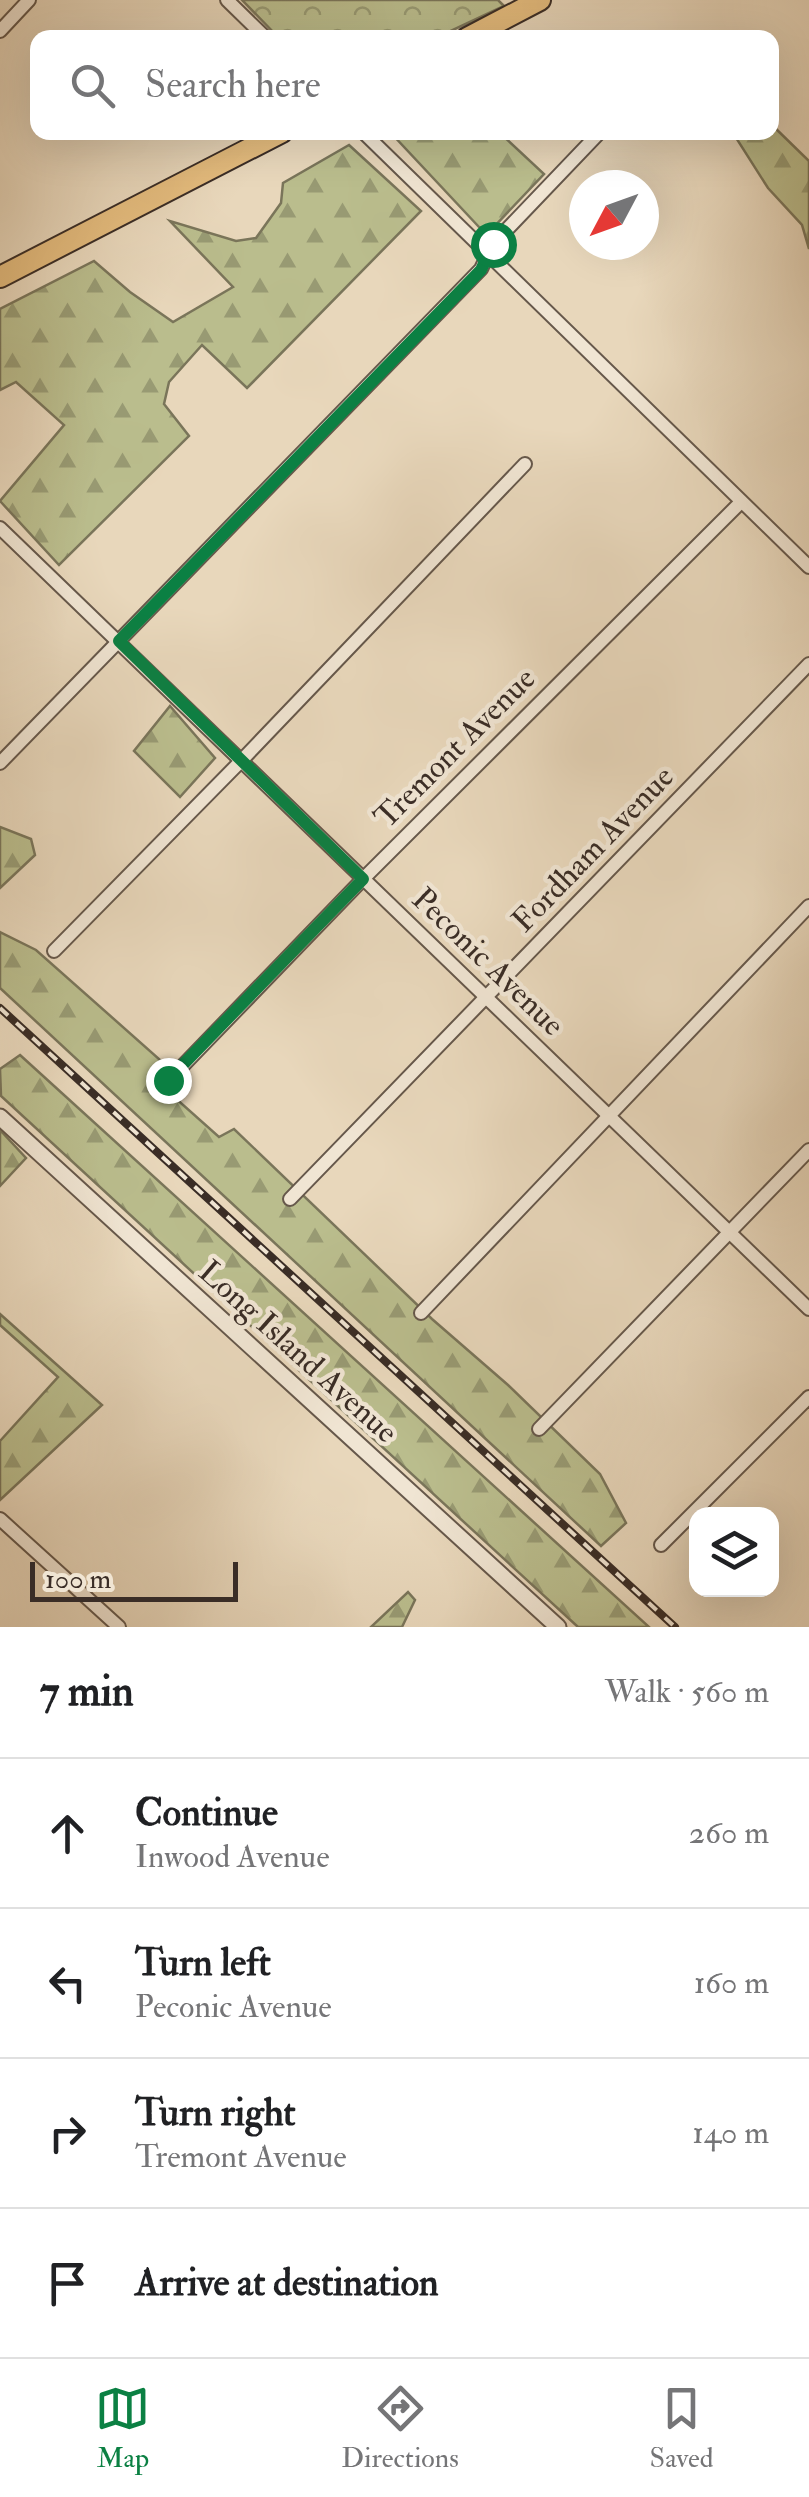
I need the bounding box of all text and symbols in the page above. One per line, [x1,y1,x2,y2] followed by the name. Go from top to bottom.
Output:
[30,30,779,140] search box
[65,58,120,113] icon: search
[145,61,321,109] text: Search here
[569,170,659,260] north arrow
[471,222,517,268] route start
[366,659,544,837] street label: Tremont Avenue
[503,757,683,941] street label: Fordham Avenue
[403,879,573,1045] street label: Peconic Avenue
[146,1058,192,1104] route end
[190,1252,406,1452] street label: Long Island Avenue
[689,1507,779,1597] map controls
[689,1507,779,1597] button: layers
[30,1557,238,1602] scale bar
[45,1562,111,1597] text: 100 m
[40,1666,134,1718] text: 7 min
[605,1672,769,1712] text: Walk · 560 m
[135,1789,278,1837] text: Continue
[40,1806,95,1861] icon: ahead
[689,1813,769,1853] text: 260 m
[135,1837,330,1877] text: Inwood Avenue
[135,1939,271,1987] text: Turn left
[40,1956,95,2011] icon: left
[694,1963,769,2003] text: 160 m
[135,1987,332,2027] text: Peconic Avenue
[135,2089,296,2137] text: Turn right
[40,2106,95,2161] icon: right
[692,2113,769,2153] text: 140 m
[135,2137,347,2177] text: Tremont Avenue
[40,2256,95,2311] icon: arrive
[135,2259,439,2307] text: Arrive at destination
[95,2381,150,2476] tab: Map
[341,2381,459,2476] tab: Directions
[650,2381,714,2476] tab: Saved

